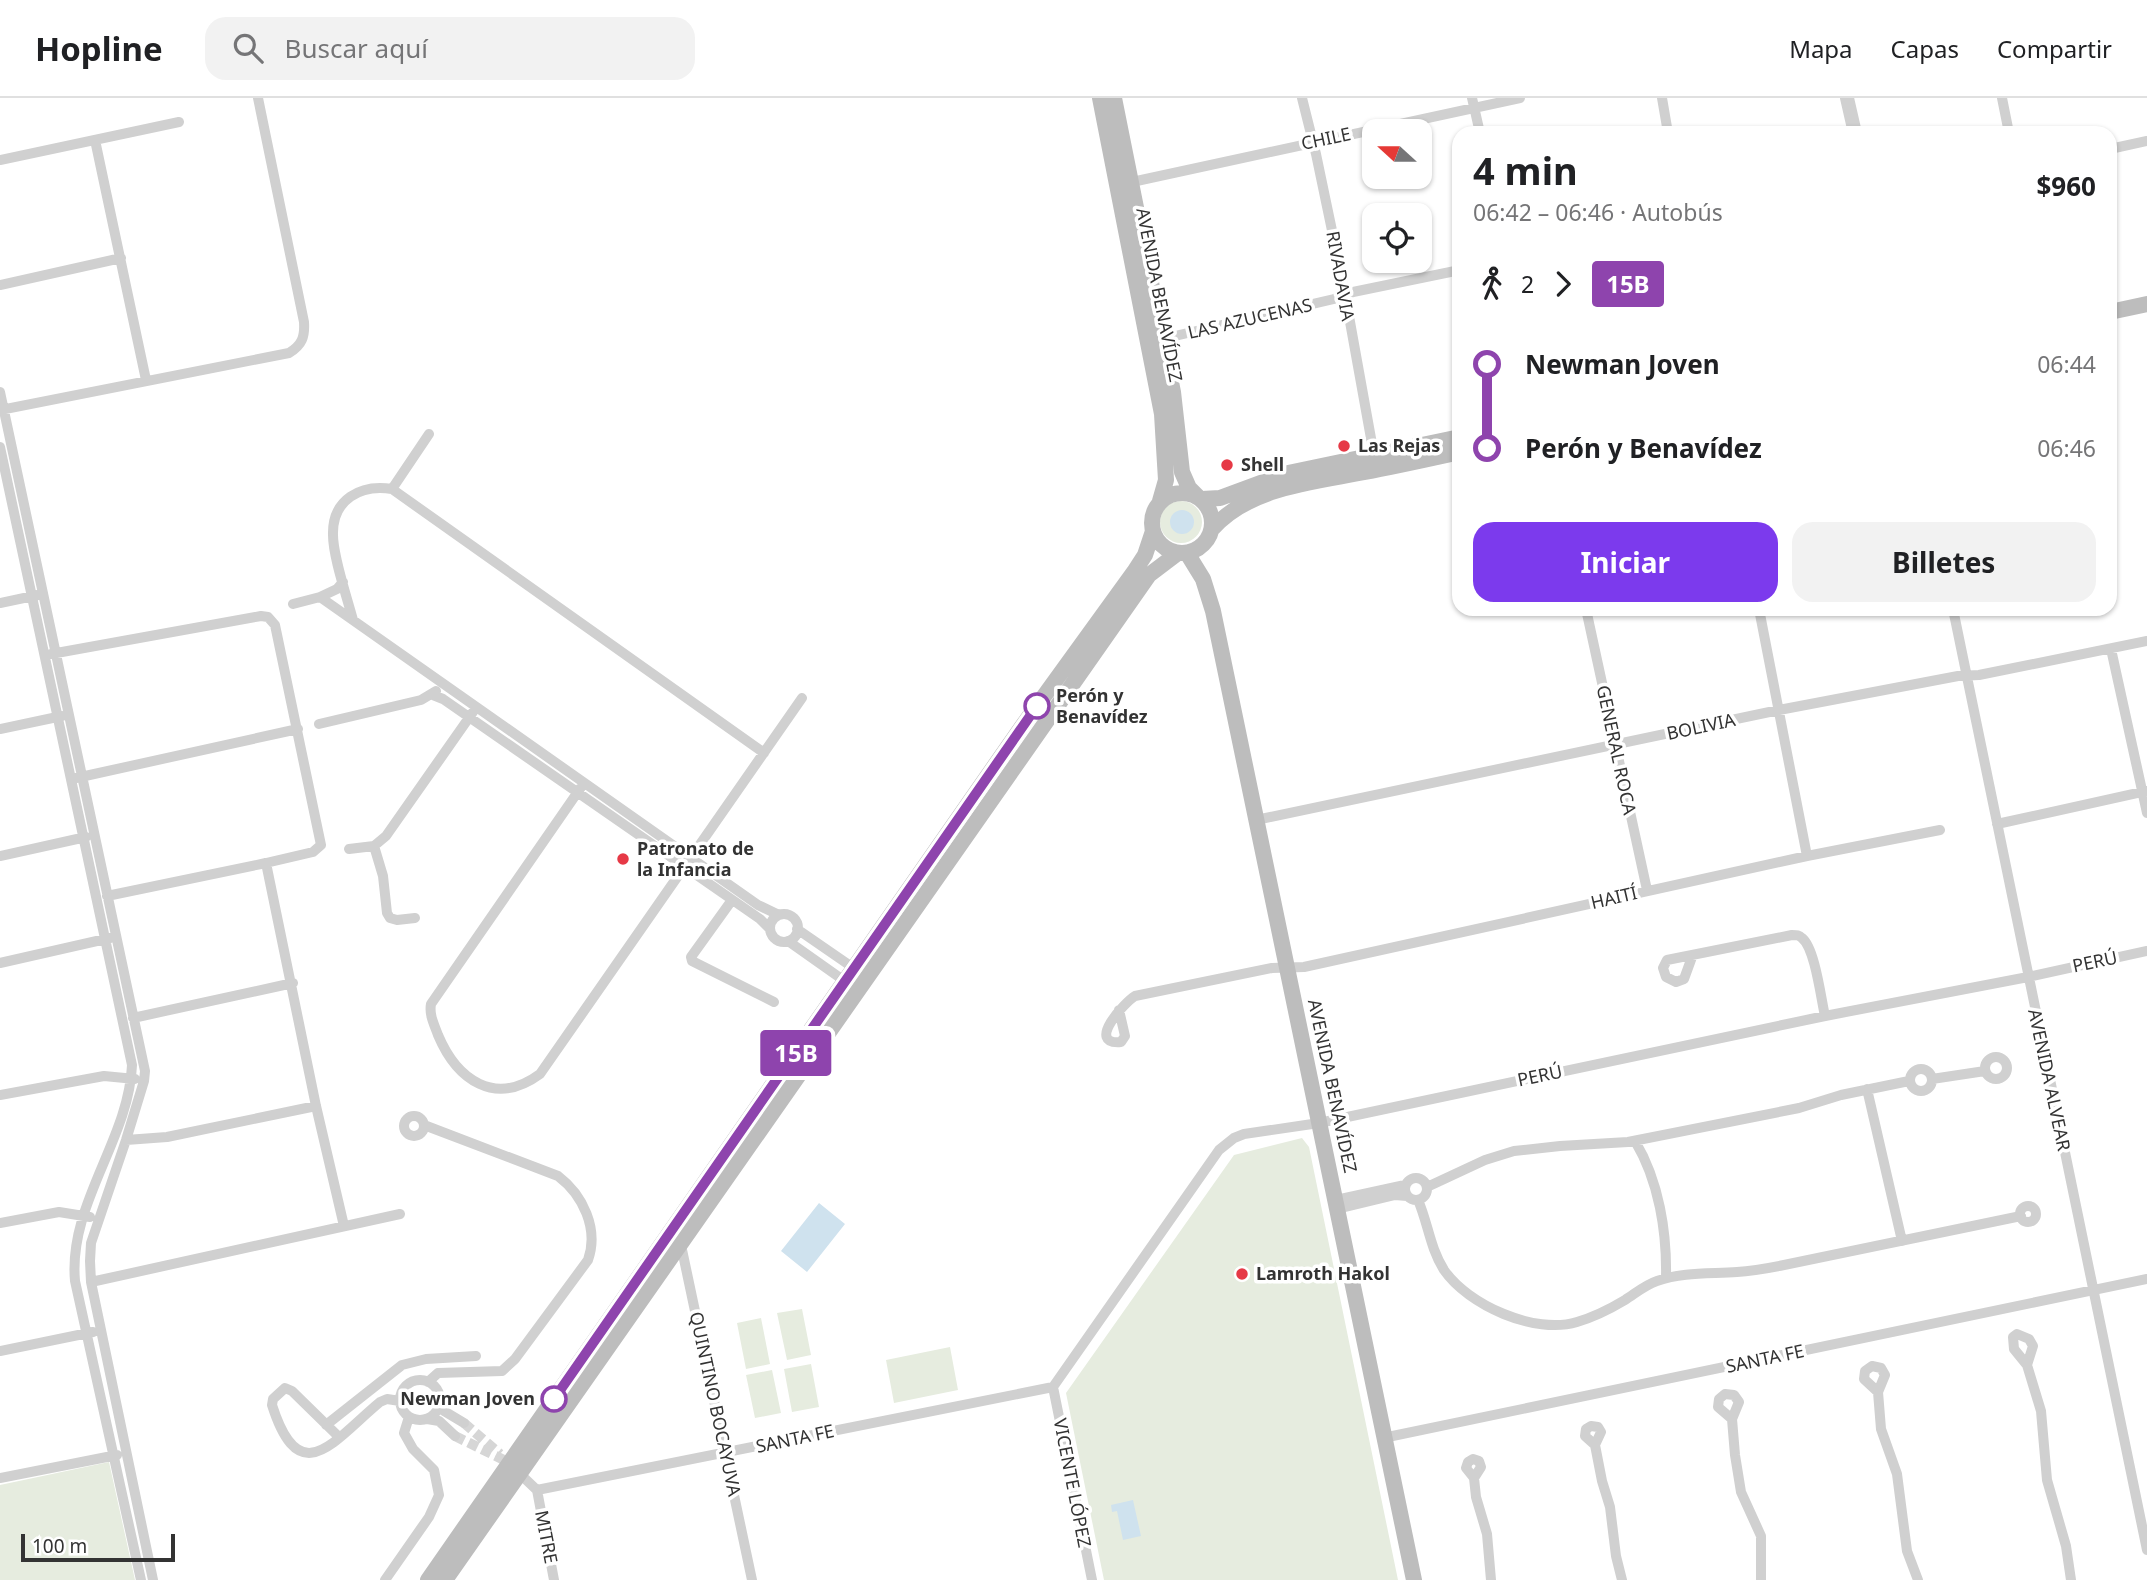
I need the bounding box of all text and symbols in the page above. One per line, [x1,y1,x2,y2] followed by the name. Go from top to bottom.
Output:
[205,17,695,80] search box
[35,26,163,71] text: Hopline
[229,29,267,67] icon: search
[285,30,428,66] text: Buscar aquí
[1789,32,1853,65] text: Mapa
[1891,32,1959,65] text: Capas
[1997,32,2112,65] text: Compartir
[1362,119,1432,189] north arrow
[1362,119,1432,273] map controls
[1299,121,1353,155] street label: CHILE
[1473,144,1578,196] text: 4 min
[2037,168,2096,204] text: $960
[1473,196,1723,228] text: 06:42 – 06:46 · Autobús
[1362,203,1432,273] button: locate
[1131,206,1189,384] street label: AVENIDA BENAVÍDEZ
[1321,229,1361,323] street label: RIVADAVIA
[1473,265,1511,303] icon: walk
[1544,265,1582,303] icon: forward
[1606,267,1650,300] text: 15B
[1521,268,1534,300] text: 2
[1185,292,1314,344] street label: LAS AZUCENAS
[1525,346,1720,382] text: Newman Joven
[2037,348,2096,380] text: 06:44
[1525,430,1762,466] text: Perón y Benavídez
[2037,432,2096,464] text: 06:46
[1358,433,1440,457] place label: Las Rejas
[1336,438,1352,454] marker: Las Rejas
[1241,452,1284,476] place label: Shell
[1219,457,1235,473] marker: Shell
[1473,522,1778,602] button: Iniciar
[1792,522,2096,602] button: Billetes
[1056,683,1148,728] place label: Perón y Benavídez
[1592,683,1643,817] street label: GENERAL ROCA
[1024,693,1050,719] marker: Perón y Benavídez
[1664,707,1738,745] street label: BOLIVIA
[637,836,754,881] place label: Patronato de la Infancia
[615,851,631,867] marker: Patronato de la Infancia
[1588,880,1639,914] street label: HAITÍ
[2070,945,2119,977] street label: PERÚ
[1303,997,1363,1175] street label: AVENIDA BENAVÍDEZ
[2023,1007,2077,1153] street label: AVENIDA ALVEAR
[756,1030,836,1076] line badge: 15B
[774,1036,818,1069] text: 15B
[1515,1059,1564,1091] street label: PERÚ
[1256,1261,1390,1285] place label: Lamroth Hakol
[1234,1266,1250,1282] marker: Lamroth Hakol
[685,1309,747,1499] street label: QUINTINO BOCAYUVA
[1723,1338,1806,1378] street label: SANTA FE
[400,1386,535,1410] place label: Newman Joven
[541,1386,567,1412] marker: Newman Joven
[1049,1416,1097,1549] street label: VICENTE LÓPEZ
[753,1418,836,1458] street label: SANTA FE
[530,1508,564,1565] street label: MITRE
[21,1531,175,1563] scale bar
[32,1533,87,1559] text: 100 m

